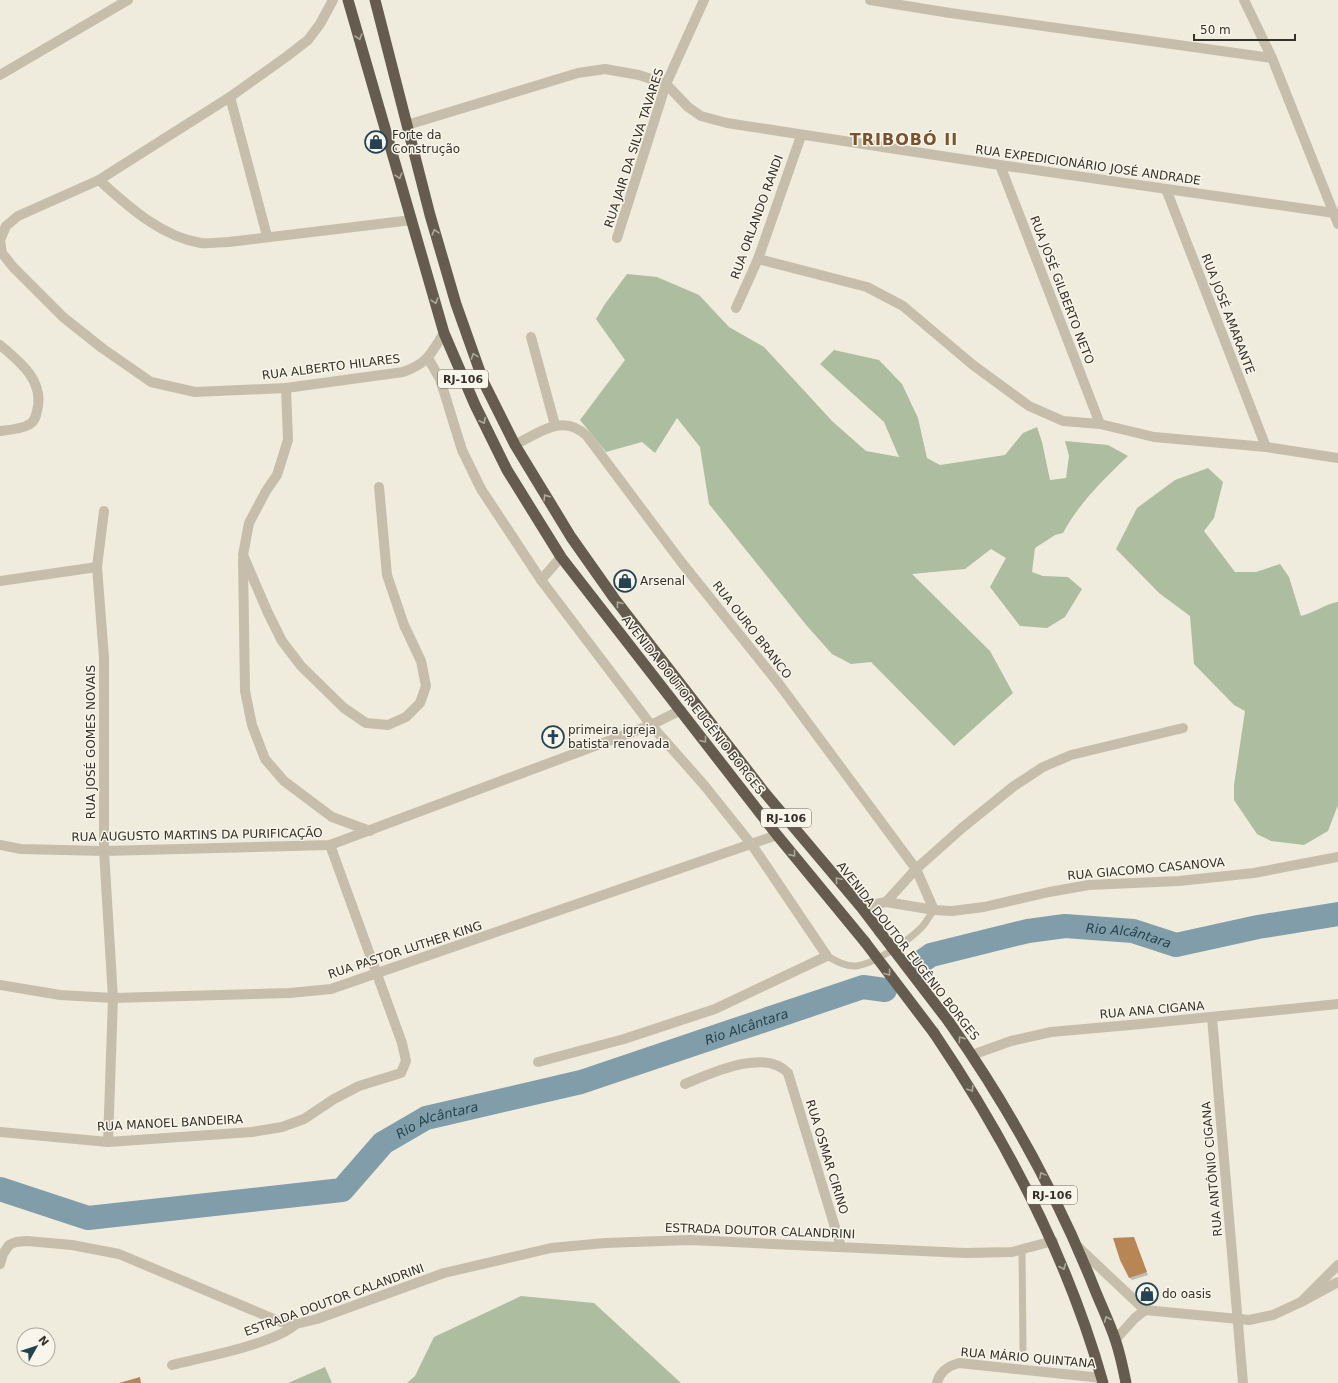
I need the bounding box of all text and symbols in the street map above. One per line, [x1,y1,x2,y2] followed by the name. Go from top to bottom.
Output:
[1194,16,1295,42] scale bar
[1200,23,1231,37] text: 50 m
[354,34,363,41] one-way arrow
[602,67,666,229] street label: RUA JAIR DA SILVA TAVARES
[392,128,460,156] place label: Forte da Construção
[363,129,389,155] shop icon: Forte da Construção
[850,130,958,149] district label: TRIBOBÓ II
[974,141,1202,188] street label: RUA EXPEDICIONÁRIO JOSÉ ANDRADE
[728,153,786,281] street label: RUA ORLANDO RANDI
[394,172,403,179] one-way arrow
[1027,213,1098,366] street label: RUA JOSÉ GILBERTO NETO
[431,229,440,236] one-way arrow
[1199,251,1258,376] street label: RUA JOSÉ AMARANTE
[430,297,439,304] one-way arrow
[261,352,401,382] street label: RUA ALBERTO HILARES
[471,353,479,360] one-way arrow
[438,370,488,388] road number: RJ-106
[478,417,485,425] one-way arrow
[543,494,551,501] one-way arrow
[612,568,638,594] shop icon: Arsenal
[640,574,685,588] place label: Arsenal
[710,578,794,682] street label: RUA OURO BRANCO
[616,601,624,608] one-way arrow
[619,612,768,797] street label: AVENIDA DOUTOR EUGÊNIO BORGES
[83,665,98,819] street label: RUA JOSÉ GOMES NOVAIS
[568,723,670,751] place label: primeira igreja batista renovada
[540,724,566,750] church icon: primeira igreja batista renovada
[700,736,707,743] one-way arrow
[761,809,811,827] road number: RJ-106
[71,825,323,844] street label: RUA AUGUSTO MARTINS DA PURIFICAÇÃO
[789,849,796,856] one-way arrow
[1067,855,1226,883] street label: RUA GIACOMO CASANOVA
[834,858,983,1043] street label: AVENIDA DOUTOR EUGÊNIO BORGES
[836,877,843,885] one-way arrow
[326,918,484,982] street label: RUA PASTOR LUTHER KING
[1085,921,1173,951] water label: Rio Alcântara
[884,968,891,975] one-way arrow
[1099,998,1206,1022] street label: RUA ANA CIGANA
[703,1006,790,1048] water label: Rio Alcântara
[959,1037,966,1044] one-way arrow
[966,1085,974,1092] one-way arrow
[803,1098,851,1216] street label: RUA OSMAR CIRINO
[393,1099,480,1142] water label: Rio Alcântara
[1198,1100,1225,1237] street label: RUA ANTÔNIO CIGANA
[97,1112,244,1134] street label: RUA MANOEL BANDEIRA
[1039,1172,1046,1179] one-way arrow
[1027,1186,1077,1204] road number: RJ-106
[665,1221,855,1241] street label: ESTRADA DOUTOR CALANDRINI
[242,1261,426,1339] street label: ESTRADA DOUTOR CALANDRINI
[1059,1263,1067,1270] one-way arrow
[1134,1281,1160,1307] shop icon: do oasis
[1162,1287,1211,1301] place label: do oasis
[1104,1316,1112,1324] one-way arrow
[16,1327,56,1367] north arrow
[35,1333,51,1349] text: N
[960,1344,1097,1371] street label: RUA MÁRIO QUINTANA

